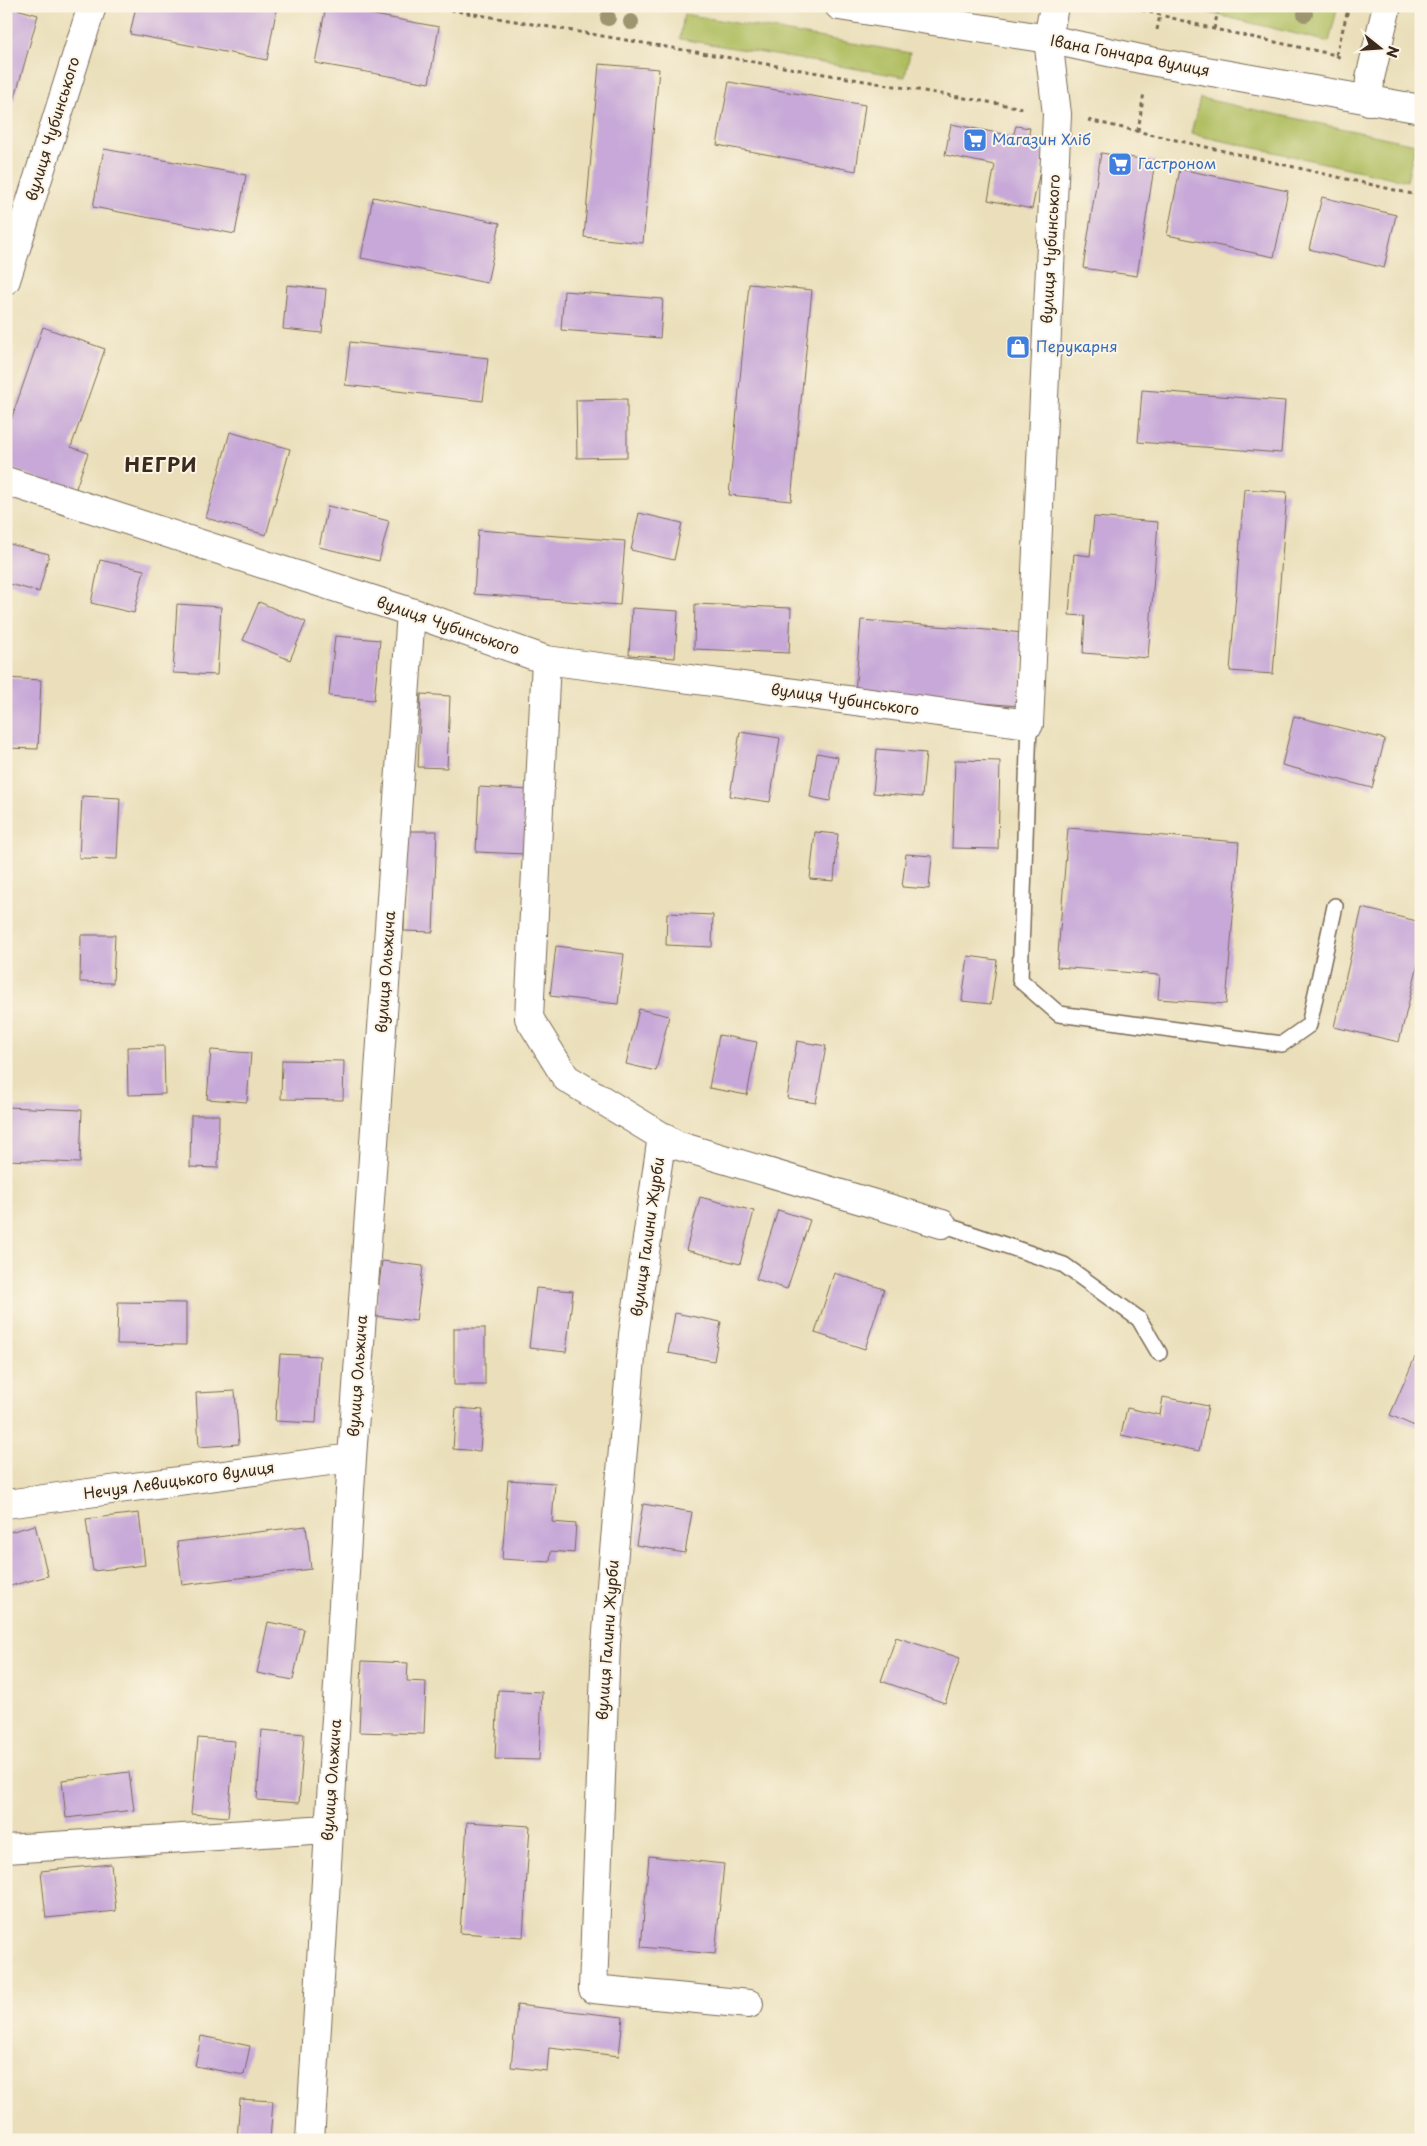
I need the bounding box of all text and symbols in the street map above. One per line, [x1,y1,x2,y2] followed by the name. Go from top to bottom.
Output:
[1354,22,1404,72] north arrow
[1049,28,1212,81] street label: Івана Гончара вулиця
[1381,44,1405,60] text: N
[19,54,84,204] street label: вулиця Чубинського
[962,127,988,153] supermarket icon: Магазин Хліб
[992,127,1091,150] place label: Магазин Хліб
[1107,151,1133,177] supermarket icon: Гастроном
[1138,151,1216,174] place label: Гастроном
[1034,174,1065,324] street label: вулиця Чубинського
[1005,334,1031,360] shop icon: Перукарня
[1036,334,1118,357] place label: Перукарня
[124,449,198,479] district label: НЕГРИ
[374,589,523,660] street label: вулиця Чубинського
[769,677,921,720] street label: вулиця Чубинського
[369,910,400,1034] street label: вулиця Ольжича
[624,1156,669,1318] street label: вулиця Галини Журби
[341,1314,372,1438] street label: вулиця Ольжича
[82,1455,276,1504] street label: Нечуя Левицького вулиця
[589,1559,624,1721] street label: вулиця Галини Журби
[315,1718,346,1842] street label: вулиця Ольжича

